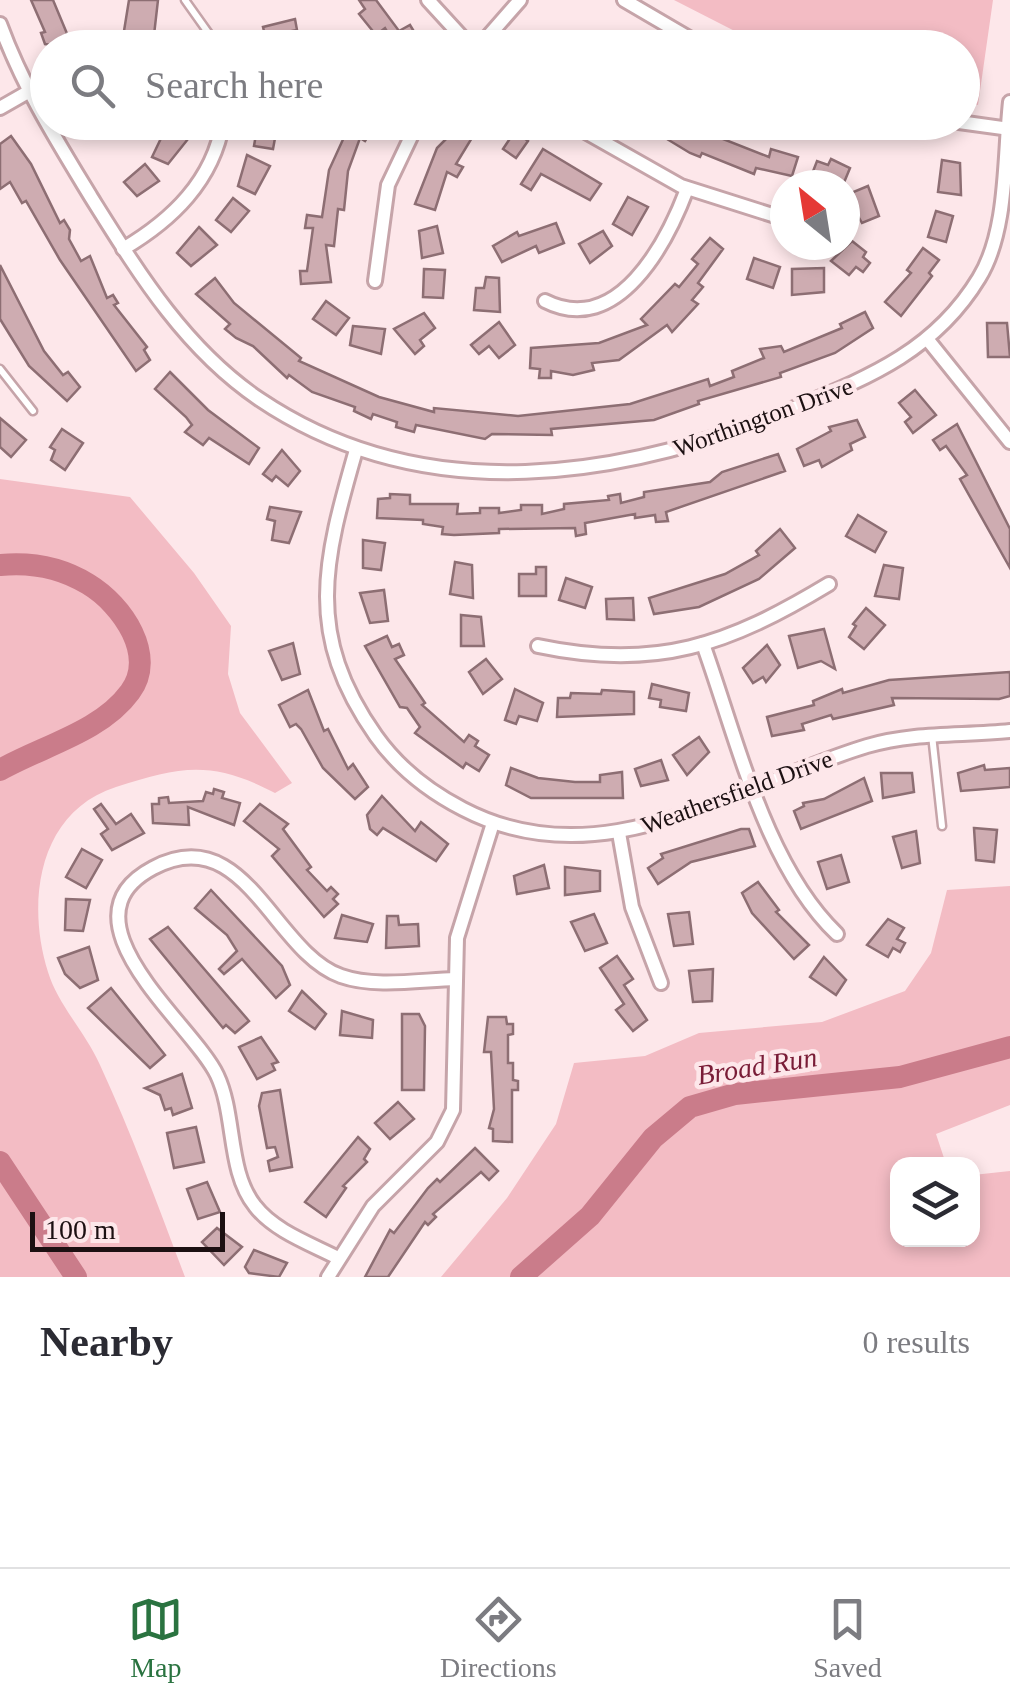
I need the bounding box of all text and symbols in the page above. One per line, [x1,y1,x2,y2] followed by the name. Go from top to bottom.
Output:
[30,30,980,140] search box
[65,58,120,113] icon: search
[145,64,323,106] text: Search here
[770,170,860,260] north arrow
[670,372,856,462] street label: Worthington Drive
[638,745,836,839] street label: Weathersfield Drive
[695,1041,819,1091] water label: Broad Run
[890,1157,980,1247] map controls
[890,1157,980,1247] button: layers
[30,1207,225,1252] scale bar
[45,1214,116,1245] text: 100 m
[40,1319,173,1365] text: Nearby
[862,1324,970,1360] text: 0 results
[128,1592,183,1684] tab: Map
[440,1592,557,1684] tab: Directions
[813,1592,882,1684] tab: Saved

